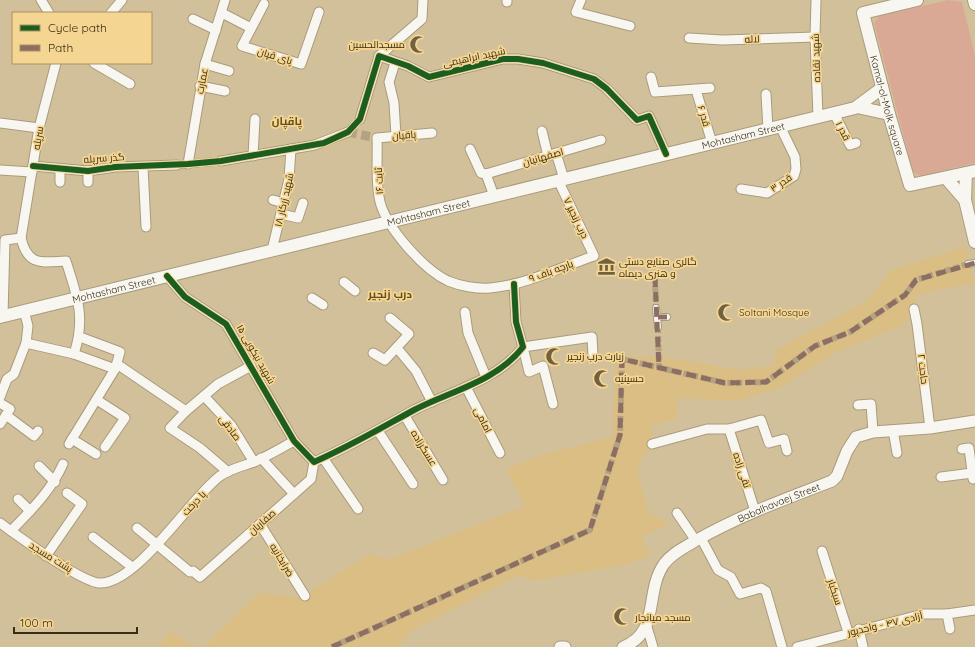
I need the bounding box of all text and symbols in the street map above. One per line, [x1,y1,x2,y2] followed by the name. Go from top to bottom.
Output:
[12,12,152,64] legend
[48,20,107,35] text: Cycle path
[744,32,760,46] street label: لاله
[809,33,823,83] street label: شهید نقاده
[408,34,428,54] mosque icon: مسجدالحسین
[349,38,405,51] place label: مسجدالحسین
[48,40,73,55] text: Path
[442,44,506,70] street label: شهید ابراهیمی
[256,45,294,68] street label: پای قپان
[868,54,907,157] street label: Kamal-ol-Molk square
[193,67,211,95] street label: عمارت
[695,104,713,128] street label: قدر ۶
[272,114,302,130] district label: پاقپان
[700,119,787,152] street label: Mohtasham Street
[833,119,853,143] street label: قدر ۱
[30,125,46,151] street label: سرپله
[391,127,417,143] street label: پاقپان
[521,145,565,169] street label: اصفهانیان
[83,150,125,166] street label: گذر سرپله
[372,167,386,195] street label: ثابت ۱۶
[768,171,794,195] street label: قدر ۳
[271,172,297,228] street label: شهید زرکار ۱۸
[560,195,592,241] street label: درب زنجیر ۷
[385,196,472,229] street label: Mohtasham Street
[619,255,697,280] place label: گالری صنایع دستی و هنری دیماه
[527,257,575,285] street label: پارچه باف ۹
[596,257,616,277] museum icon: گالری صنایع دستی و هنری دیماه
[71,273,157,306] street label: Mohtasham Street
[367,287,412,301] district label: درب زنجیر
[716,302,736,322] mosque icon: Soltani Mosque
[739,306,810,319] place label: Soltani Mosque
[234,322,278,386] street label: شهید نیکویی ۱۵
[544,346,564,366] mosque icon: زیارت درب زنجیر
[566,350,624,363] place label: زیارت درب زنجیر
[915,353,931,385] street label: حاجت ۲
[592,368,612,388] mosque icon: حسینیه
[615,372,644,385] place label: حسینیه
[471,405,495,435] street label: امامی
[216,413,244,443] street label: صادقی
[408,427,440,469] street label: عسگرزاده
[730,451,754,490] street label: تقی زاده
[735,479,822,525] street label: Babalhavaej Street
[179,488,209,518] street label: پا درخت
[245,506,279,538] street label: صفاریان
[27,539,75,576] street label: پشت مسجد
[267,541,297,579] street label: ضرابخانیه
[824,577,845,607] street label: سبکبار
[612,607,632,627] mosque icon: مسجد میانجار
[14,609,137,635] scale bar
[845,609,924,639] street label: آزادی ۴۷ - واحدپور
[634,611,691,624] place label: مسجد میانجار
[20,615,53,630] text: 100 m

